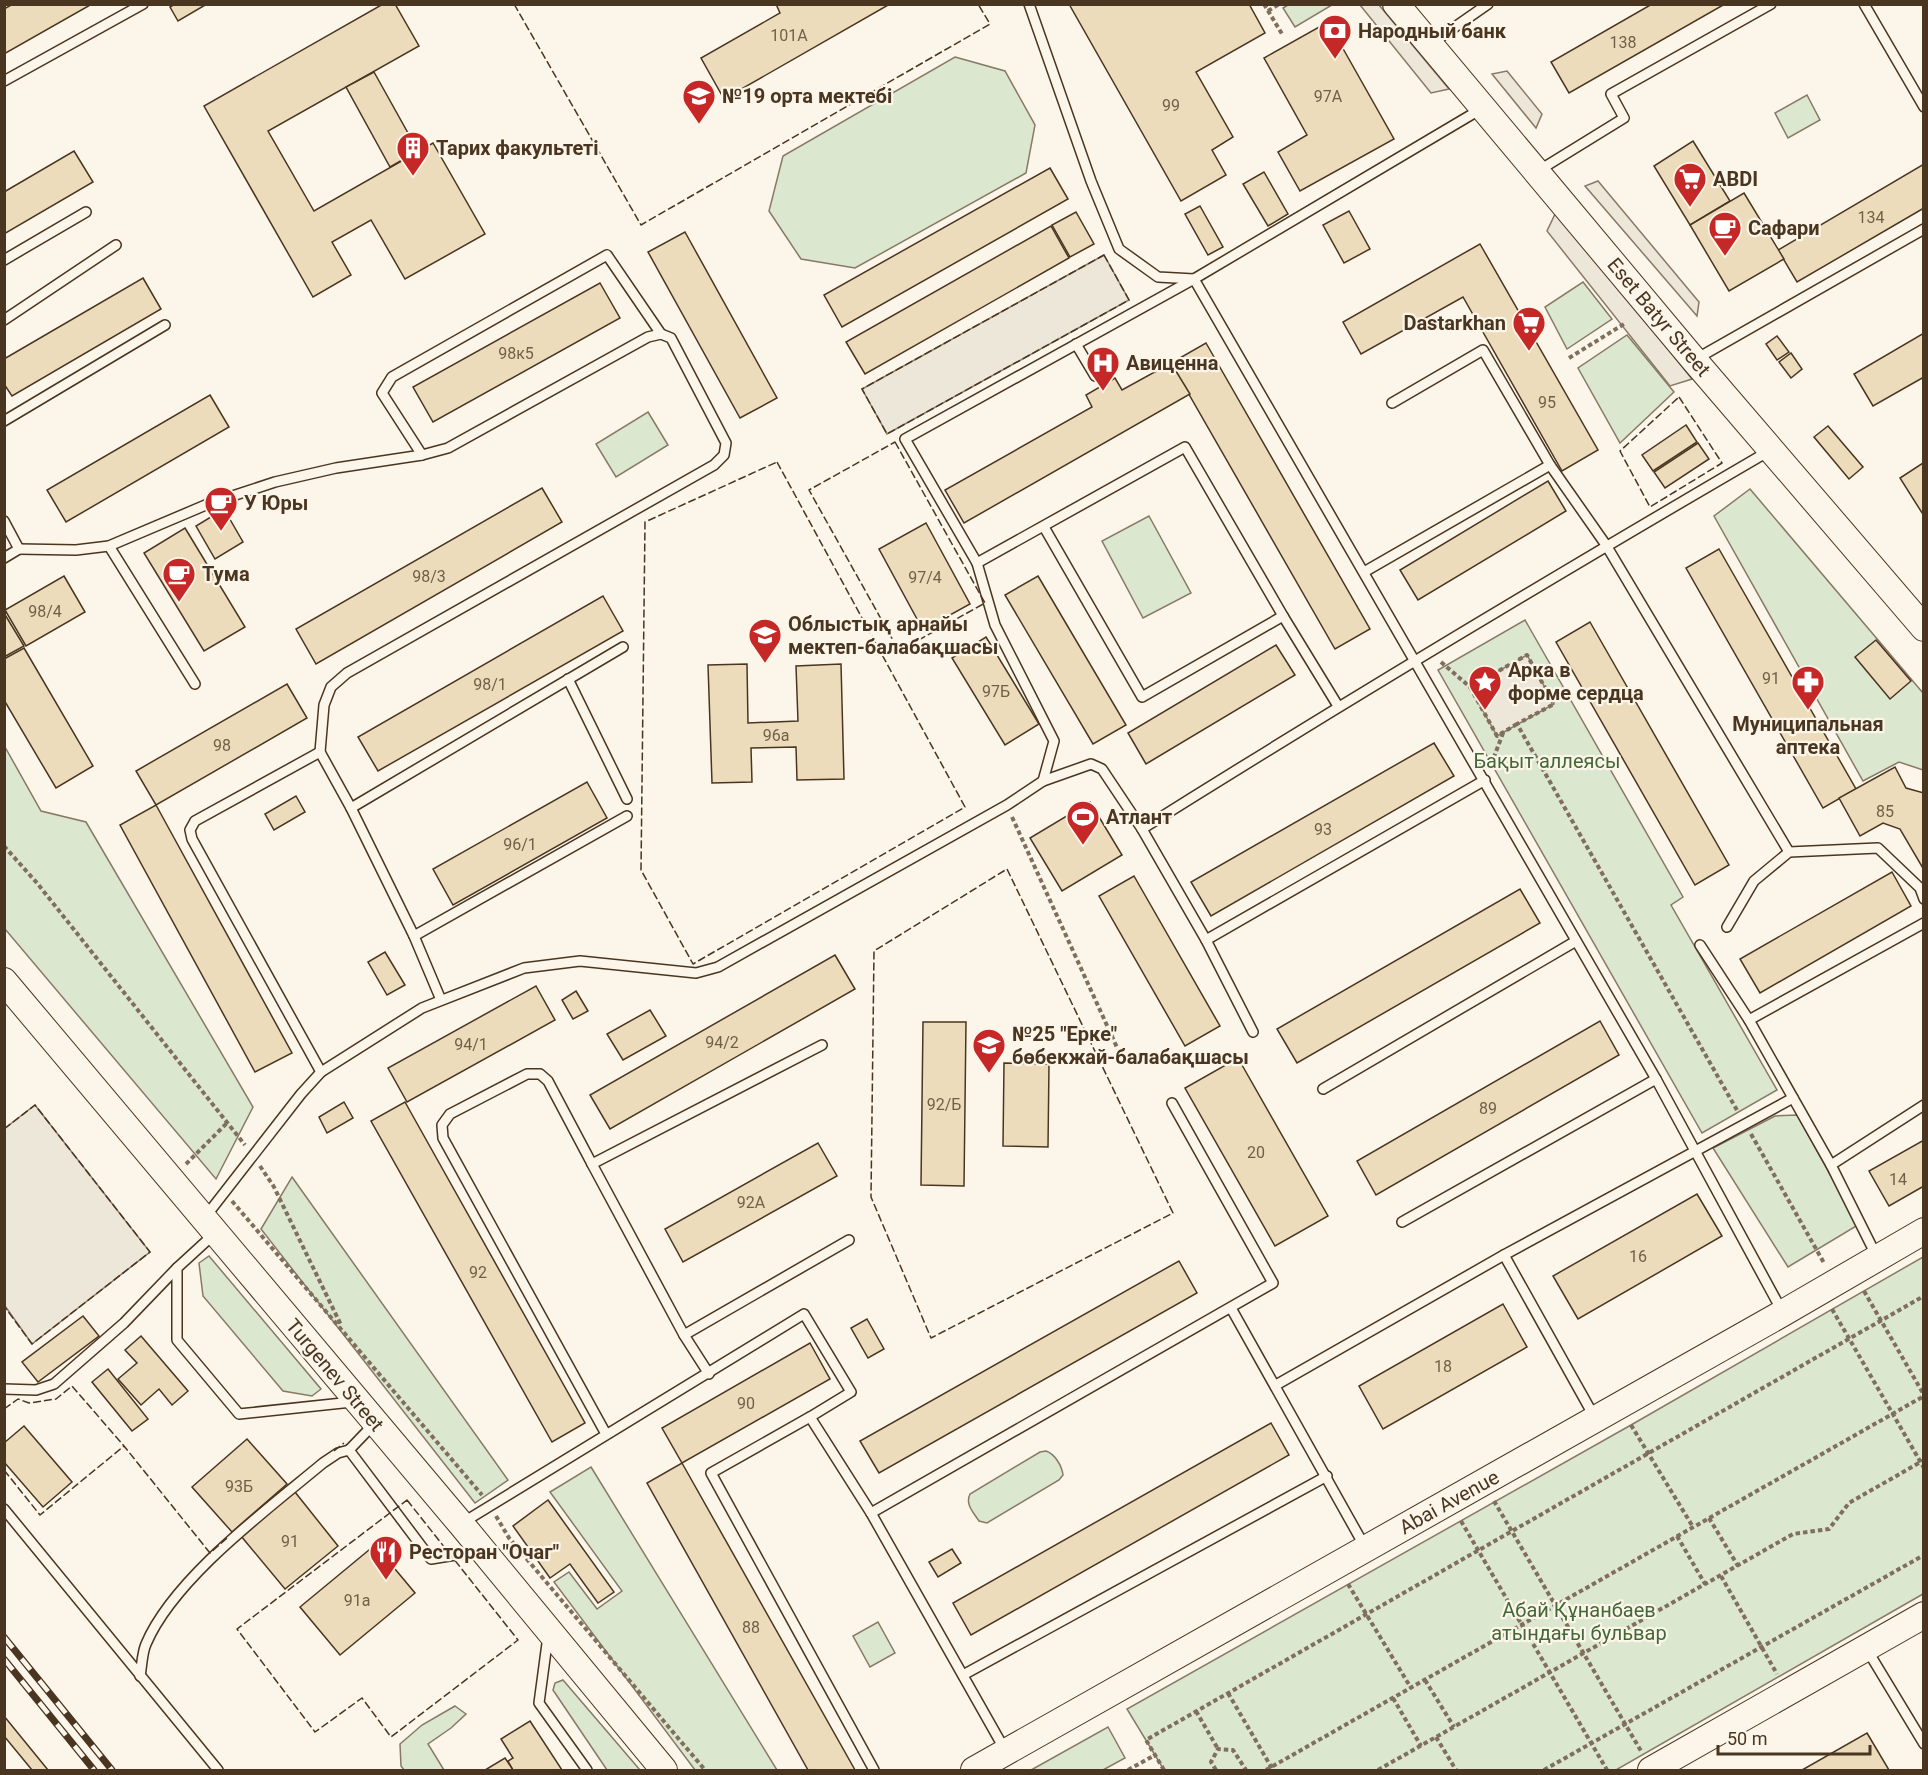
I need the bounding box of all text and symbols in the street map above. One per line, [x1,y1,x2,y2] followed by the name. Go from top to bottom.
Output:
[1317,13,1353,60] bank icon: Народный банк
[1358,19,1507,43] place label: Народный банк
[770,26,808,45] house number: 101А
[1610,33,1636,52] house number: 138
[681,78,717,125] school or university icon: №19 орта мектебі
[722,84,892,108] place label: №19 орта мектебі
[1314,87,1343,106] house number: 97А
[1162,96,1180,115] house number: 99
[395,130,431,177] building icon: Тарих факультеті
[436,136,599,160] place label: Тарих факультеті
[1672,161,1708,208] supermarket icon: ABDI
[1713,167,1758,191] place label: ABDI
[1858,208,1884,227] house number: 134
[1707,210,1743,257] cafe icon: Сафари
[1748,216,1820,240] place label: Сафари
[1602,253,1716,381] street label: Eset Batyr Street
[1511,305,1547,352] supermarket icon: Dastarkhan
[1403,311,1506,335] place label: Dastarkhan
[498,344,534,363] house number: 98к5
[1085,345,1121,392] hospital icon: Авиценна
[1126,351,1219,375] place label: Авиценна
[1538,393,1556,412] house number: 95
[203,485,239,532] cafe icon: У Юры
[244,491,308,515] place label: У Юры
[161,556,197,603] cafe icon: Тума
[202,562,250,586] place label: Тума
[412,567,446,586] house number: 98/3
[908,568,942,587] house number: 97/4
[28,602,62,621] house number: 98/4
[788,612,998,659] place label: Облыстық арнайы мектеп-балабақшасы
[747,617,783,664] school or university icon: Облыстық арнайы мектеп-балабақшасы
[1508,658,1644,705] place label: Арка в форме сердца
[1467,664,1503,711] place icon: Арка в форме сердца
[1790,664,1826,711] pharmacy icon: Муниципальная аптека
[1762,669,1780,688] house number: 91
[473,675,507,694] house number: 98/1
[982,682,1010,701] house number: 97Б
[1732,712,1884,759] place label: Муниципальная аптека
[763,726,789,745] house number: 96а
[213,736,231,755] house number: 98
[1474,749,1620,773] park label: Бақыт аллеясы
[1065,799,1101,846] sports icon: Атлант
[1876,802,1894,821] house number: 85
[1106,805,1172,829] place label: Атлант
[1314,820,1332,839] house number: 93
[503,835,537,854] house number: 96/1
[1012,1022,1249,1069] place label: №25 "Ерке" бөбекжай-балабақшасы
[971,1027,1007,1074] school or university icon: №25 "Ерке" бөбекжай-балабақшасы
[705,1033,739,1052] house number: 94/2
[454,1035,488,1054] house number: 94/1
[927,1095,961,1114] house number: 92/Б
[1479,1099,1497,1118] house number: 89
[1247,1143,1265,1162] house number: 20
[1889,1170,1907,1189] house number: 14
[737,1193,766,1212] house number: 92А
[1629,1247,1647,1266] house number: 16
[469,1263,487,1282] house number: 92
[281,1314,389,1436] street label: Turgenev Street
[1434,1357,1452,1376] house number: 18
[737,1394,755,1413] house number: 90
[1395,1465,1503,1539] street label: Abai Avenue
[225,1477,253,1496] house number: 93Б
[281,1532,299,1551] house number: 91
[368,1534,404,1581] restaurant icon: Ресторан "Очаг"
[409,1540,559,1564] place label: Ресторан "Очаг"
[344,1591,370,1610] house number: 91а
[1491,1598,1667,1645] park label: Абай Құнанбаев атындағы бульвар
[742,1618,760,1637] house number: 88
[1718,1718,1870,1756] scale bar
[1727,1728,1767,1749] text: 50 m

